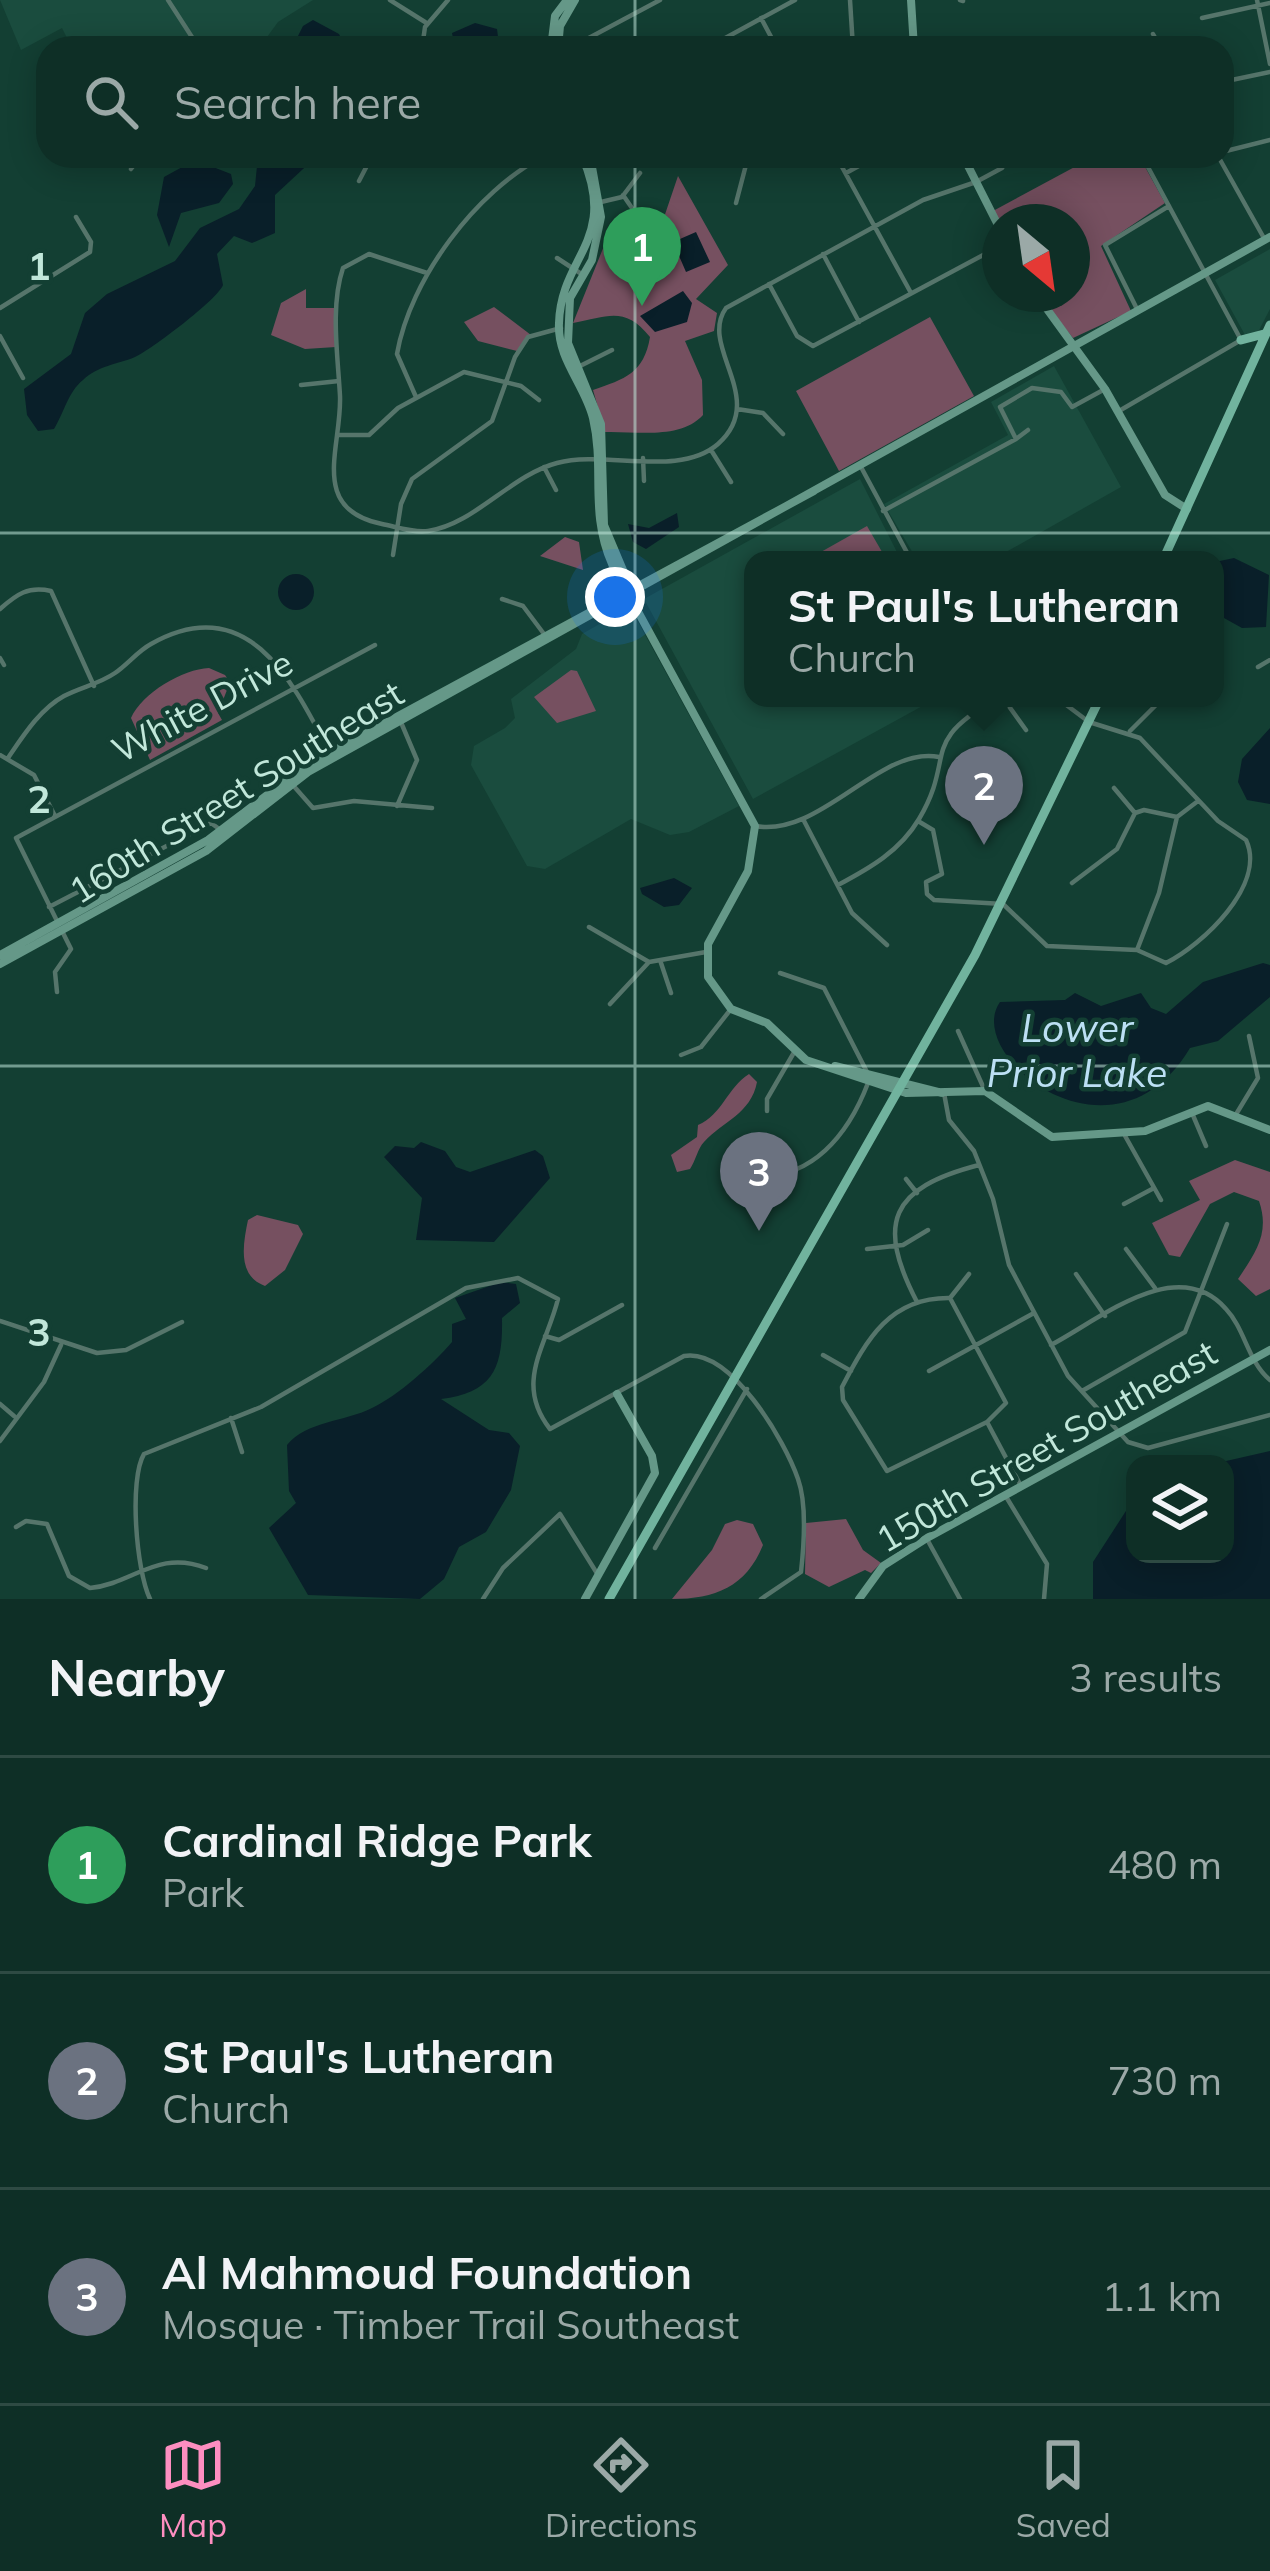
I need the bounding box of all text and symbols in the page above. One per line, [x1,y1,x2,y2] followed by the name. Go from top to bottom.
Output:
[36,36,1234,168] search box
[78,69,144,135] icon: search
[174,74,421,130] text: Search here
[982,204,1090,312] north arrow
[603,207,681,306] pin: 1
[27,241,51,290] text: 1
[744,551,1224,707] popup
[585,567,645,627] your location
[788,577,1180,633] text: St Paul's Lutheran
[788,633,916,682] text: Church
[104,639,300,772] street label: White Drive
[60,670,411,913] street label: 160th Street Southeast
[945,746,1023,845] pin: 2
[27,774,51,823] text: 2
[987,1003,1167,1097] water label: Lower Prior Lake
[720,1132,798,1231] pin: 3
[27,1307,51,1356] text: 3
[867,1330,1224,1561] street label: 150th Street Southeast
[1126,1455,1234,1563] map controls
[1126,1455,1234,1563] button: layers
[48,1645,225,1709] text: Nearby
[1069,1653,1222,1702] text: 3 results
[162,1812,592,1868] text: Cardinal Ridge Park
[75,1840,99,1889] text: 1
[1107,1840,1222,1889] text: 480 m
[162,1868,244,1917] text: Park
[162,2028,554,2084] text: St Paul's Lutheran
[75,2056,99,2105] text: 2
[1107,2056,1222,2105] text: 730 m
[162,2084,290,2133] text: Church
[162,2244,692,2300] text: Al Mahmoud Foundation
[75,2272,99,2321] text: 3
[1102,2272,1222,2321] text: 1.1 km
[162,2300,739,2349] text: Mosque · Timber Trail Southeast
[159,2432,227,2545] tab: Map
[545,2432,698,2545] tab: Directions
[1016,2432,1111,2545] tab: Saved

